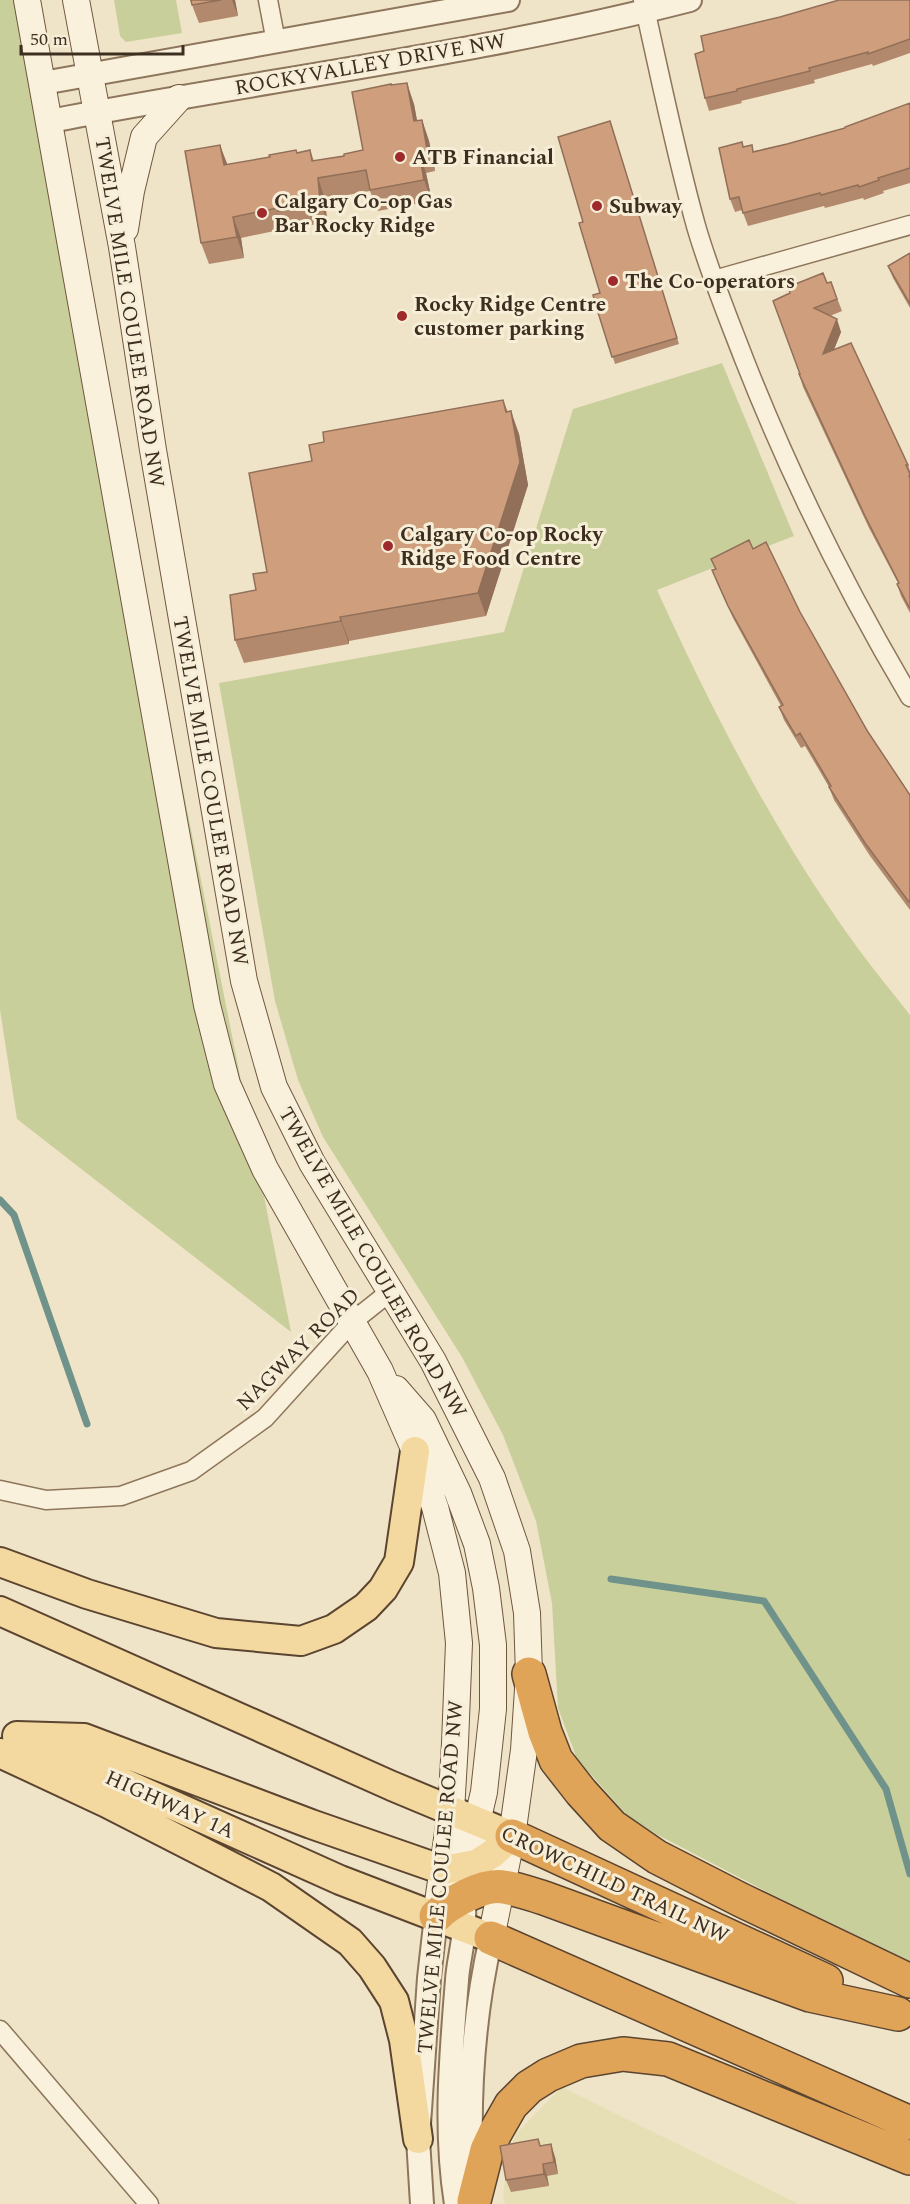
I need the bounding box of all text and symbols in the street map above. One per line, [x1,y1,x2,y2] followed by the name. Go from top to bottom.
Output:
[21,18,183,56] scale bar
[232,25,509,105] street label: ROCKYVALLEY DRIVE NW
[30,26,68,53] text: 50 m
[85,135,173,490] street label: TWELVE MILE COULEE ROAD NW
[412,142,554,174] place label: ATB Financial
[393,150,407,164] marker: ATB Financial
[274,186,453,242] place label: Calgary Co-op Gas Bar Rocky Ridge
[609,191,683,223] place label: Subway
[590,199,604,213] marker: Subway
[255,206,269,220] marker: Calgary Co-op Gas Bar Rocky Ridge
[625,266,795,298] place label: The Co-operators
[606,274,620,288] marker: The Co-operators
[414,289,606,345] place label: Rocky Ridge Centre customer parking
[395,309,409,323] marker: Rocky Ridge Centre customer parking
[400,519,604,575] place label: Calgary Co-op Rocky Ridge Food Centre
[381,539,395,553] marker: Calgary Co-op Rocky Ridge Food Centre
[163,614,257,969] street label: TWELVE MILE COULEE ROAD NW
[270,1101,475,1424] street label: TWELVE MILE COULEE ROAD NW
[230,1281,368,1419] street label: NAGWAY ROAD
[410,1699,472,2055] street label: TWELVE MILE COULEE ROAD NW
[100,1762,240,1848] street label: HIGHWAY 1A
[495,1818,734,1952] street label: CROWCHILD TRAIL NW

